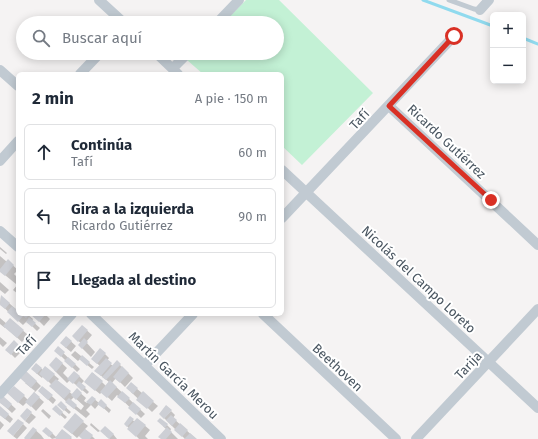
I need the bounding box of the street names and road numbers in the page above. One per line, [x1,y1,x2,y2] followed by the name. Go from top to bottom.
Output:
[404,101,489,182] street label: Ricardo Gutiérrez
[346,106,373,132] street label: Tafí
[359,223,479,336] street label: Nicolás del Campo Loreto
[126,329,222,422] street label: Martín García Merou
[13,332,40,358] street label: Tafí
[310,340,366,394] street label: Beethoven
[452,348,485,382] street label: Tarija

